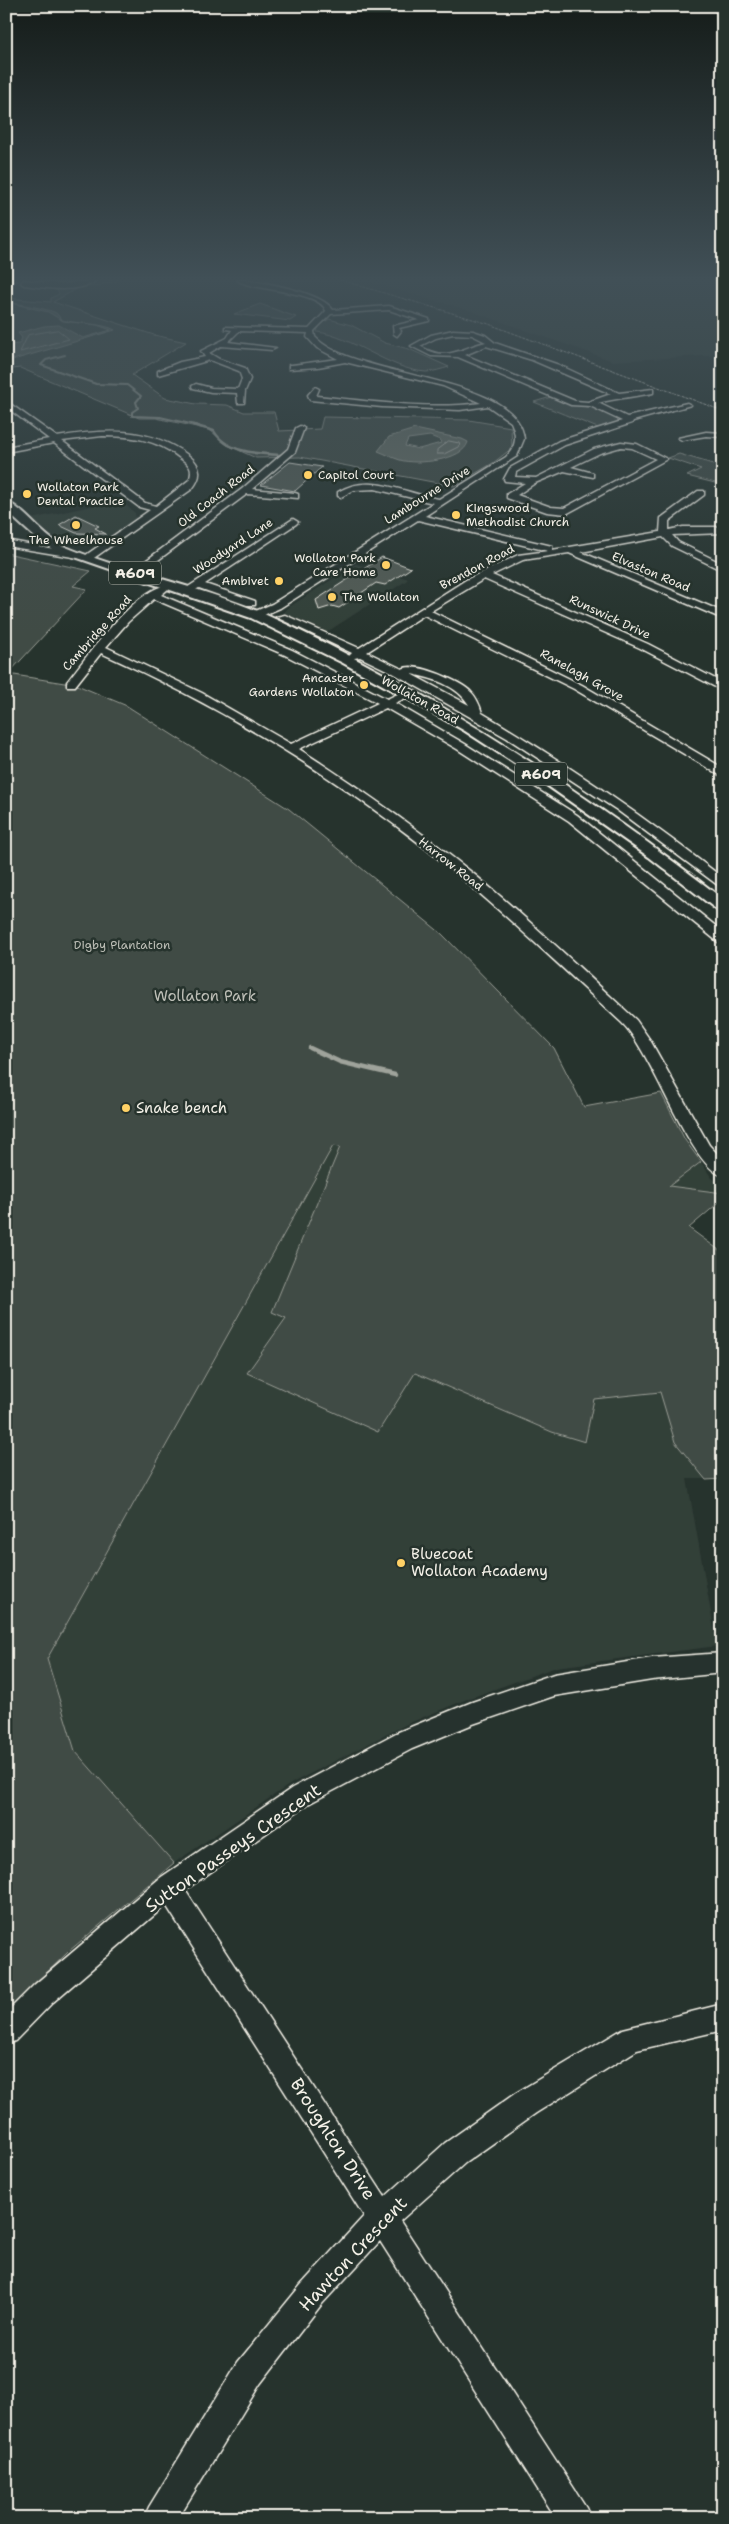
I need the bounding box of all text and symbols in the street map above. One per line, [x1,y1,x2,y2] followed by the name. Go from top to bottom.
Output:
[174,461,258,531] street label: Old Coach Road
[381,462,473,528] street label: Lambourne Drive
[318,467,394,483] place label: Capitol Court
[302,469,314,481] marker: Capitol Court
[37,479,125,509] place label: Wollaton Park Dental Practice
[21,488,33,500] marker: Wollaton Park Dental Practice
[466,500,569,530] place label: Kingswood Methodist Church
[450,509,462,521] marker: Kingswood Methodist Church
[190,514,276,578] street label: Woodyard Lane
[70,519,82,531] marker: The Wheelhouse
[29,532,124,548] place label: The Wheelhouse
[437,540,517,593] street label: Brendon Road
[609,548,693,596] street label: Elvaston Road
[294,550,376,580] place label: Wollaton Park Care Home
[380,559,392,571] marker: Wollaton Park Care Home
[109,562,161,584] road number: A609
[222,573,269,589] place label: Ambivet
[273,575,285,587] marker: Ambivet
[342,589,419,605] place label: The Wollaton
[326,591,338,603] marker: The Wollaton
[567,591,653,643] street label: Runswick Drive
[59,592,135,674] street label: Cambridge Road
[537,645,627,705] street label: Ranelagh Grove
[249,670,354,700] place label: Ancaster Gardens Wollaton
[378,672,462,728] street label: Wollaton Road
[358,679,370,691] marker: Ancaster Gardens Wollaton
[515,762,567,786] road number: A609
[415,834,487,895] street label: Harrow Road
[74,937,170,953] park label: Digby Plantation
[154,986,256,1006] park label: Wollaton Park
[136,1098,227,1118] place label: Snake bench
[120,1102,132,1114] marker: Snake bench
[411,1544,548,1581] place label: Bluecoat Wollaton Academy
[395,1557,407,1569] marker: Bluecoat Wollaton Academy
[140,1778,326,1918] street label: Sutton Passeys Crescent
[285,2073,381,2205] street label: Broughton Drive
[294,2191,413,2317] street label: Hawton Crescent

